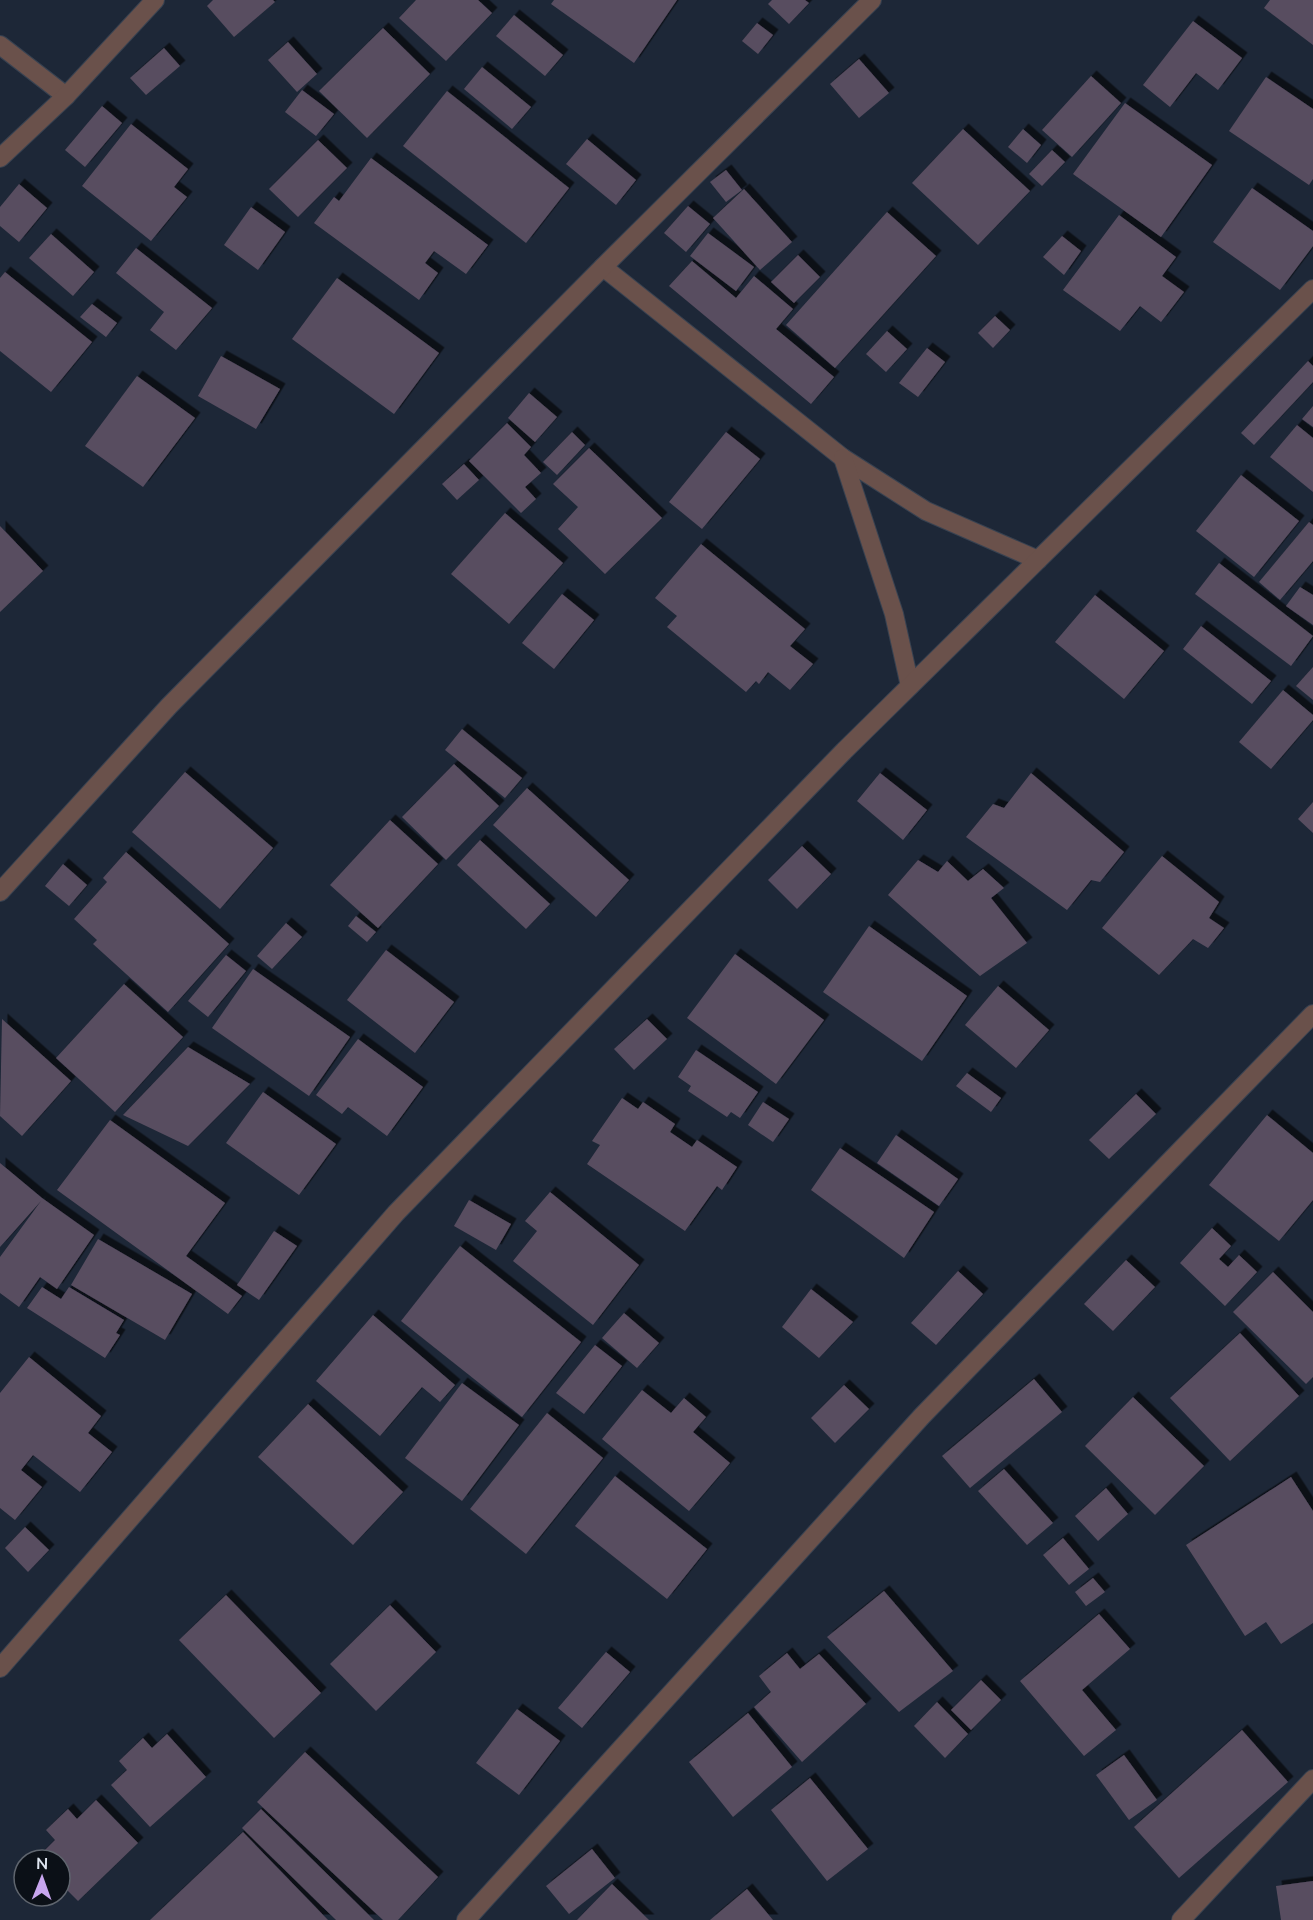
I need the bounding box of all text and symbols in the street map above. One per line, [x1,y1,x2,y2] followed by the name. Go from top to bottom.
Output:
[12,1848,72,1908] north arrow
[36,1853,48,1873] text: N

